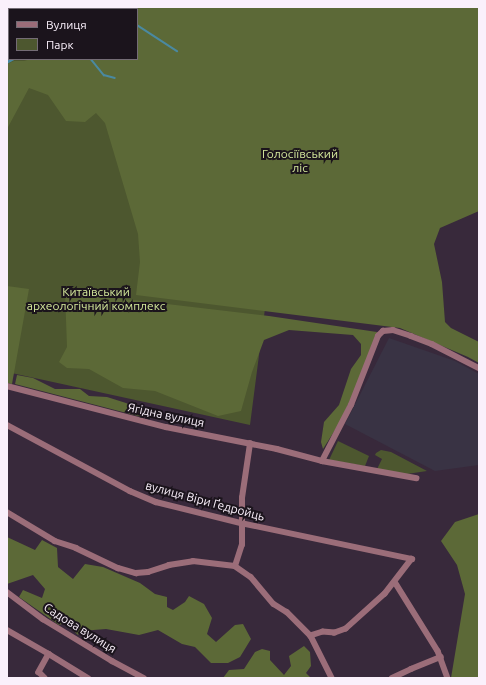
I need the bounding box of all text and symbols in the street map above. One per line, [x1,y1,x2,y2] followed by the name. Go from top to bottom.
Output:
[8,8,138,60] legend
[46,18,87,31] text: Вулиця
[46,38,74,51] text: Парк
[262,147,338,175] park label: Голосіївський ліс
[27,285,165,313] park label: Китаївський археологічний комплекс
[126,400,206,430] street label: Ягідна вулиця
[144,478,266,524] street label: вулиця Віри Ґедройць
[41,600,119,656] street label: Садова вулиця

